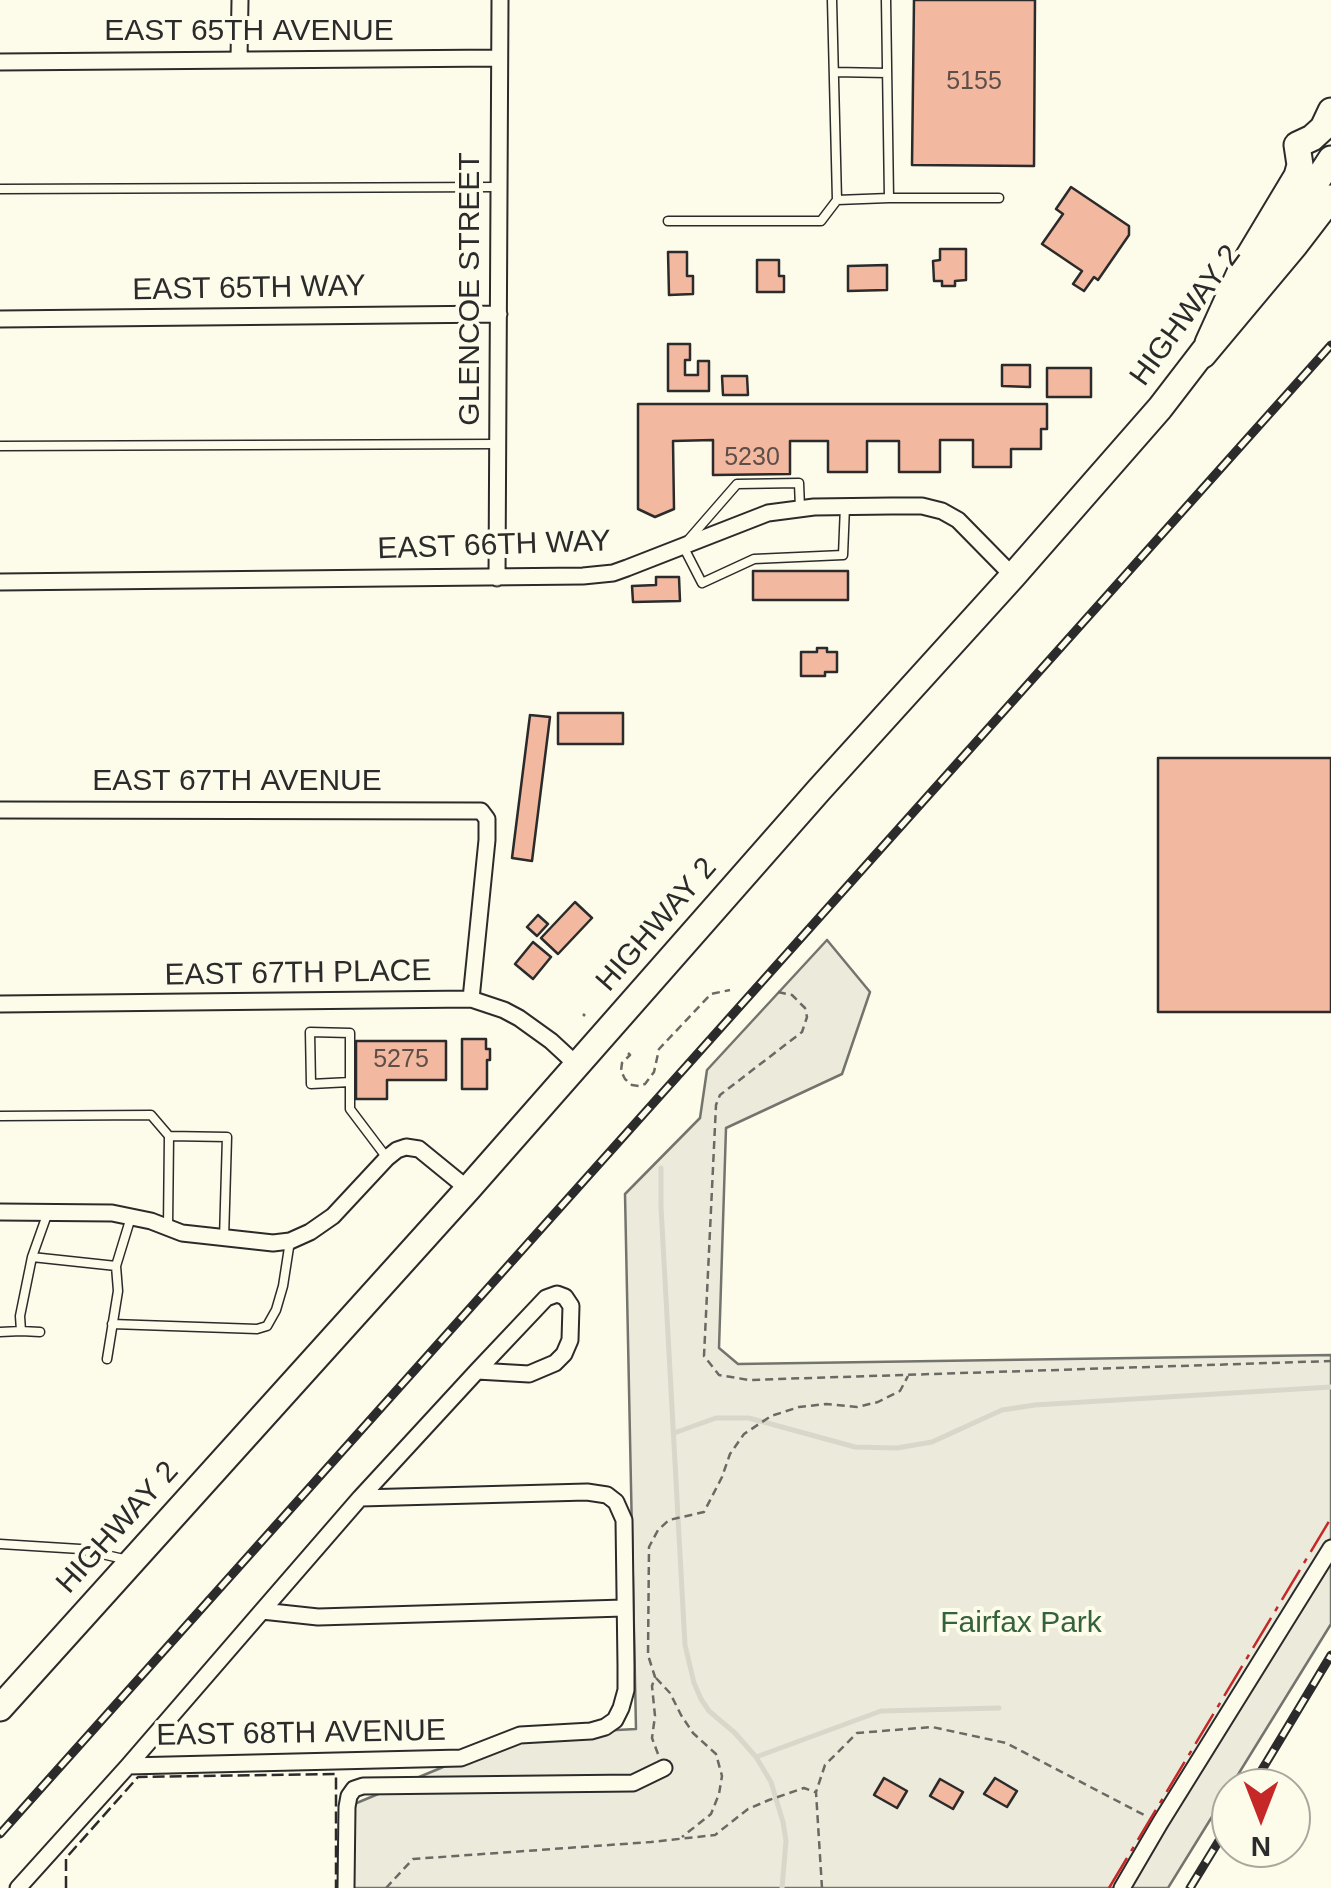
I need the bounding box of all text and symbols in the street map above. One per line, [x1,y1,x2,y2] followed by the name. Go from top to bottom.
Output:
[104,14,394,50] street label: EAST 65TH AVENUE
[946,67,1002,97] house number: 5155
[453,152,489,426] street label: GLENCOE STREET
[1123,239,1249,393] street label: HIGHWAY 2
[132,269,366,309] street label: EAST 65TH WAY
[724,443,780,473] house number: 5230
[377,524,611,568] street label: EAST 66TH WAY
[92,764,382,800] street label: EAST 67TH AVENUE
[589,851,725,999] street label: HIGHWAY 2
[164,954,432,994] street label: EAST 67TH PLACE
[373,1045,429,1075] house number: 5275
[49,1455,187,1601] street label: HIGHWAY 2
[940,1606,1102,1642] park label: Fairfax Park
[156,1713,446,1755] street label: EAST 68TH AVENUE
[1211,1768,1311,1868] north arrow
[1251,1831,1271,1862] text: N

